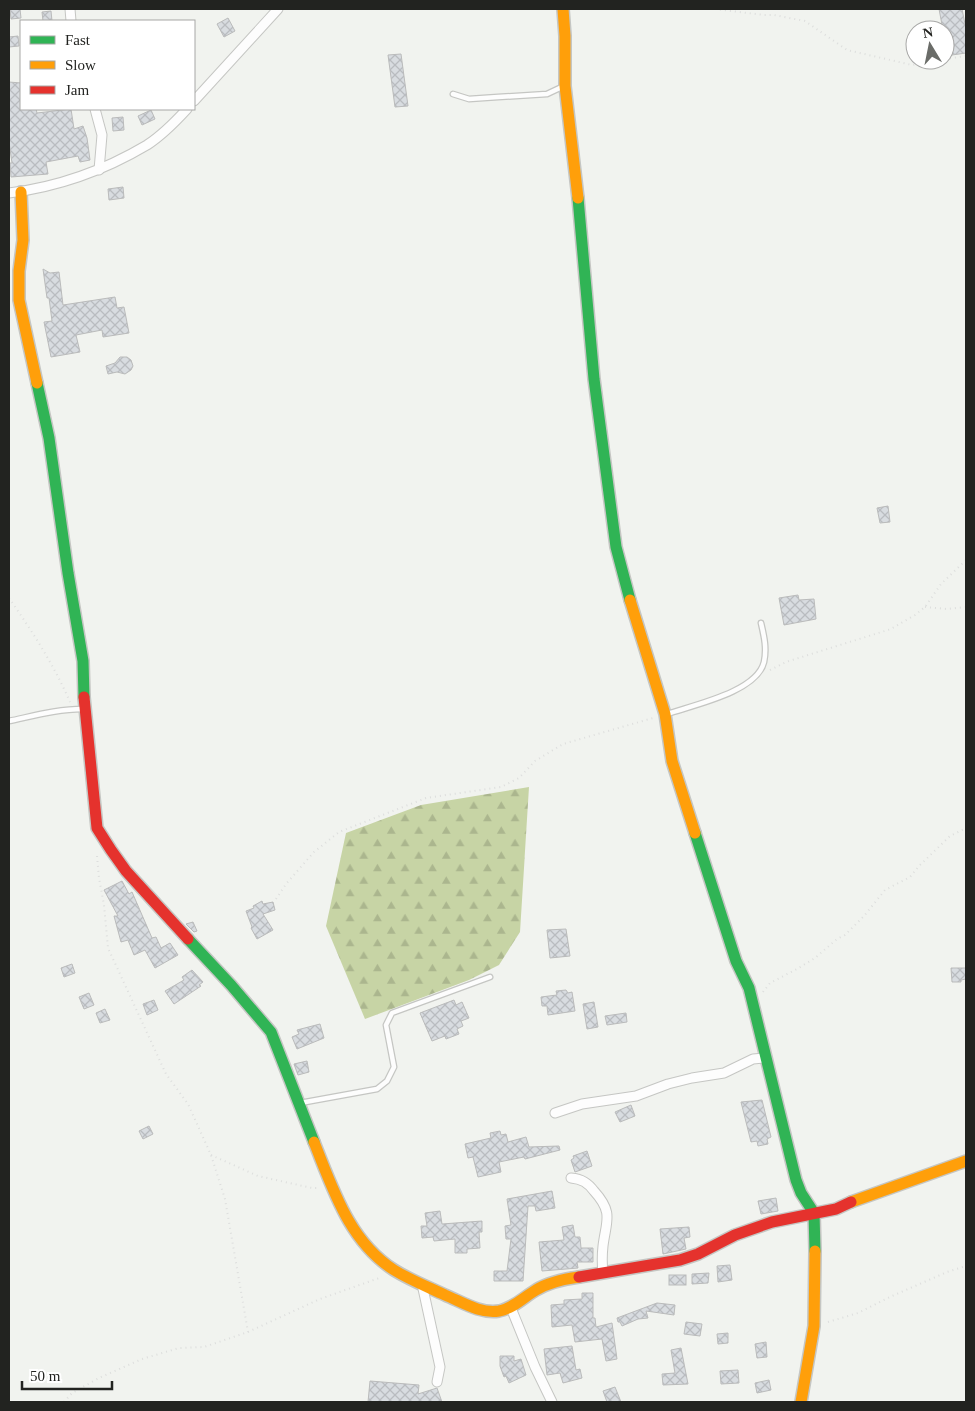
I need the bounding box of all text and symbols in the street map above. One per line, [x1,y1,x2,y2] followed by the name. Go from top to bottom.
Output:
[20,20,195,110] legend
[905,20,955,70] north arrow
[922,24,934,41] text: N
[65,32,91,48] text: Fast
[65,57,96,73] text: Slow
[65,82,89,98] text: Jam
[22,1358,112,1390] scale bar
[30,1368,61,1384] text: 50 m

